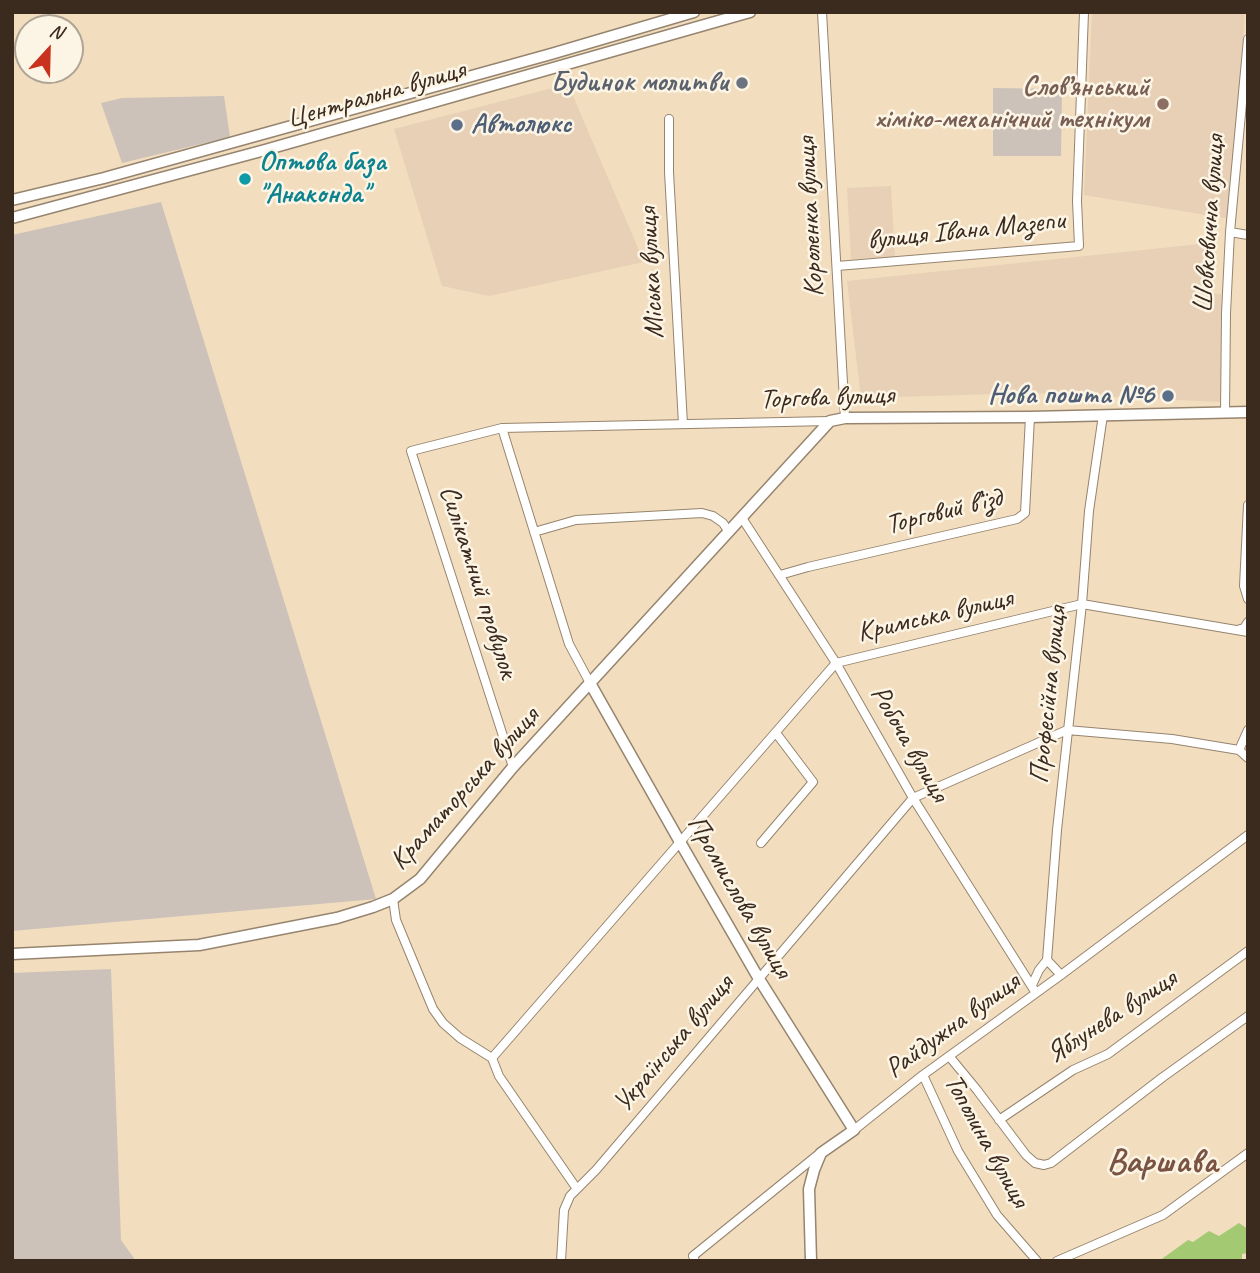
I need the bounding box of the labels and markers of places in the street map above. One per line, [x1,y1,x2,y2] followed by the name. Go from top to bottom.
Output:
[551,66,728,100] place label: Будинок молитви
[875,71,1149,137] place label: Слов’янський хіміко-механічний технікум
[734,75,750,91] marker: Будинок молитви
[1155,96,1171,112] marker: Слов’янський хіміко-механічний технікум
[471,108,571,142] place label: Автолюкс
[449,117,465,133] marker: Автолюкс
[259,146,386,212] place label: Оптова база "Анаконда"
[237,171,253,187] marker: Оптова база "Анаконда"
[988,379,1154,413] place label: Нова пошта №6
[1160,388,1176,404] marker: Нова пошта №6

